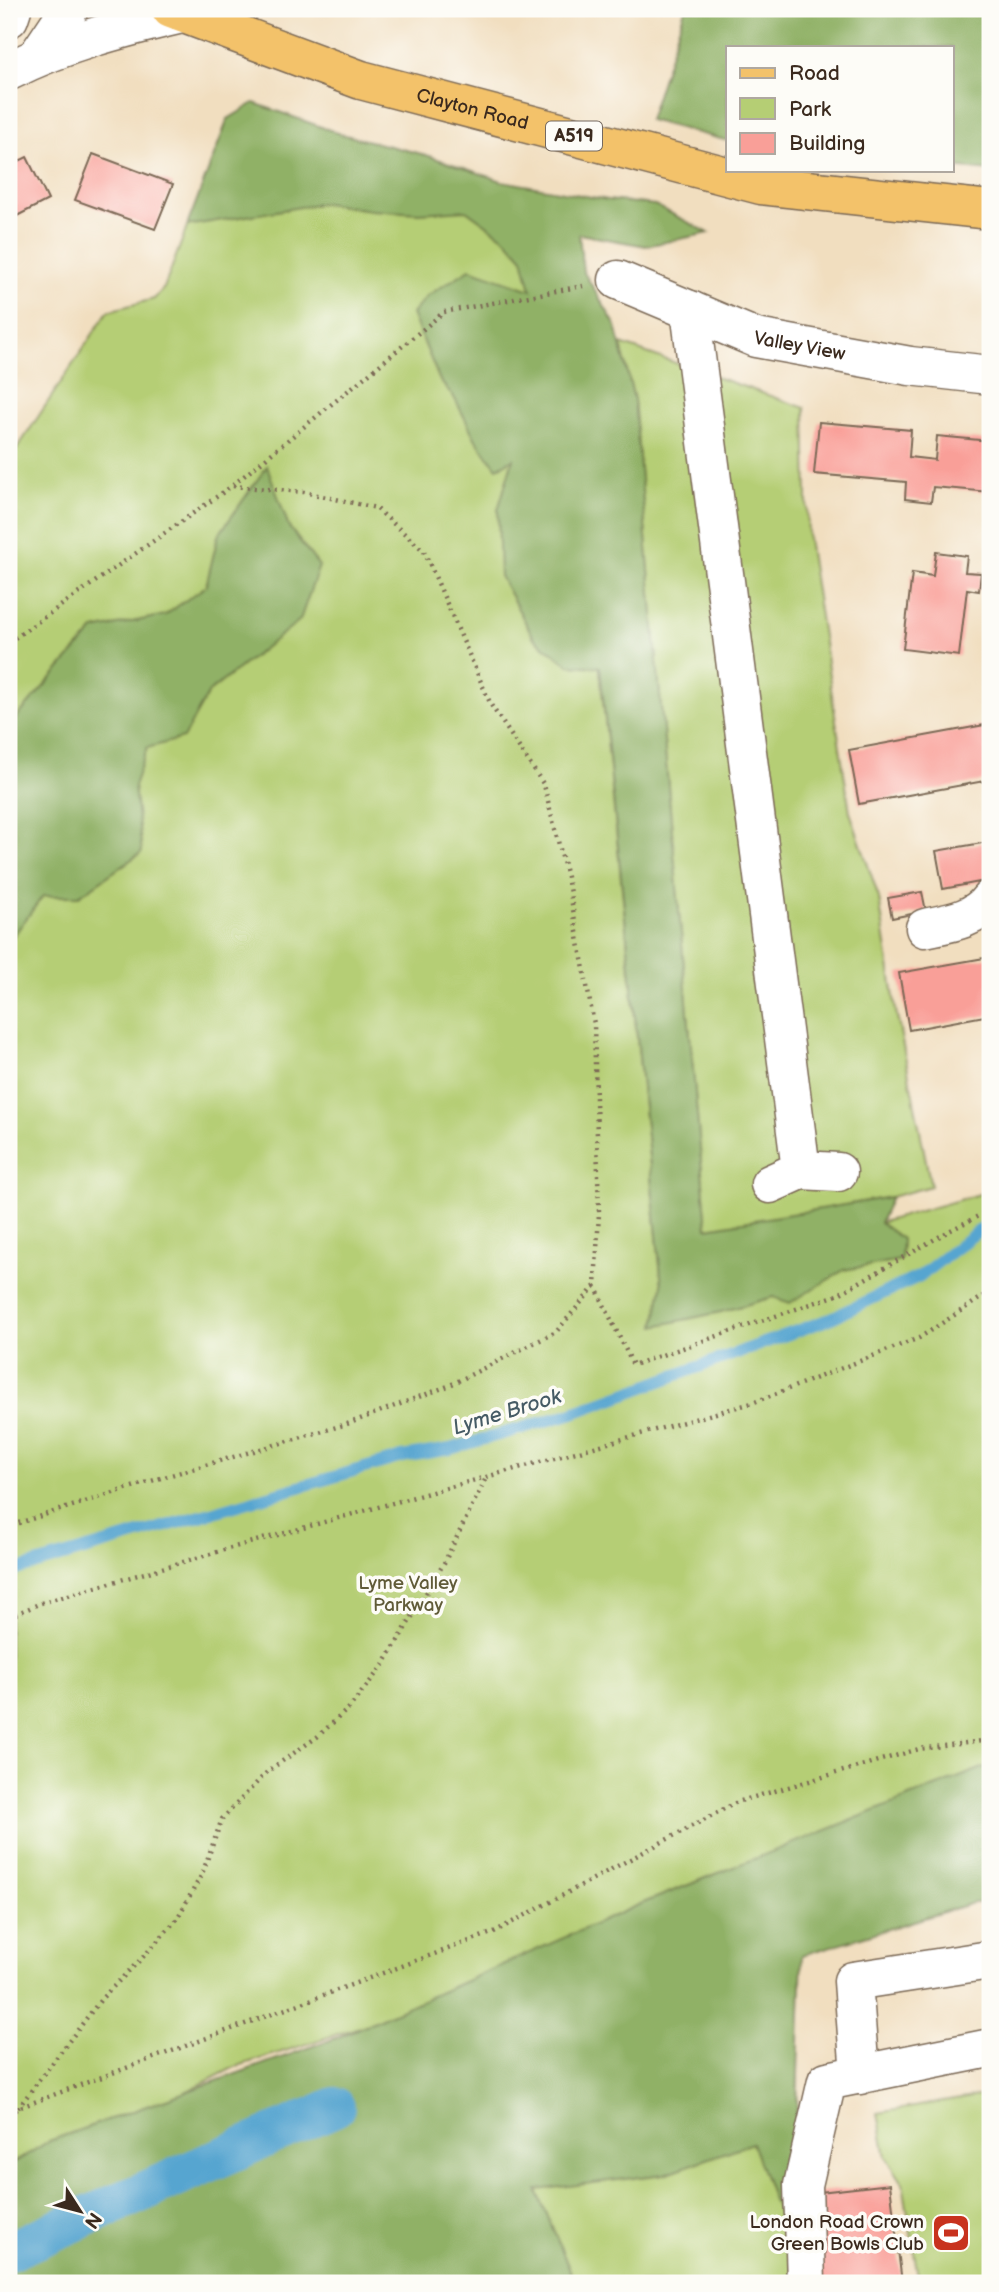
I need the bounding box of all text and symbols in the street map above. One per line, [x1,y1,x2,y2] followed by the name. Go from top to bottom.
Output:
[726,46,954,172] legend
[789,61,840,86] text: Road
[414,84,531,135] street label: Clayton Road
[789,97,832,122] text: Park
[546,121,602,150] road number: A519
[789,131,865,156] text: Building
[752,326,847,366] street label: Valley View
[450,1383,565,1440] water label: Lyme Brook
[358,1572,458,1617] park label: Lyme Valley Parkway
[46,2176,116,2246] north arrow
[79,2208,106,2233] text: N
[749,2211,924,2256] place label: London Road Crown Green Bowls Club
[930,2212,972,2254] sports icon: London Road Crown Green Bowls Club

